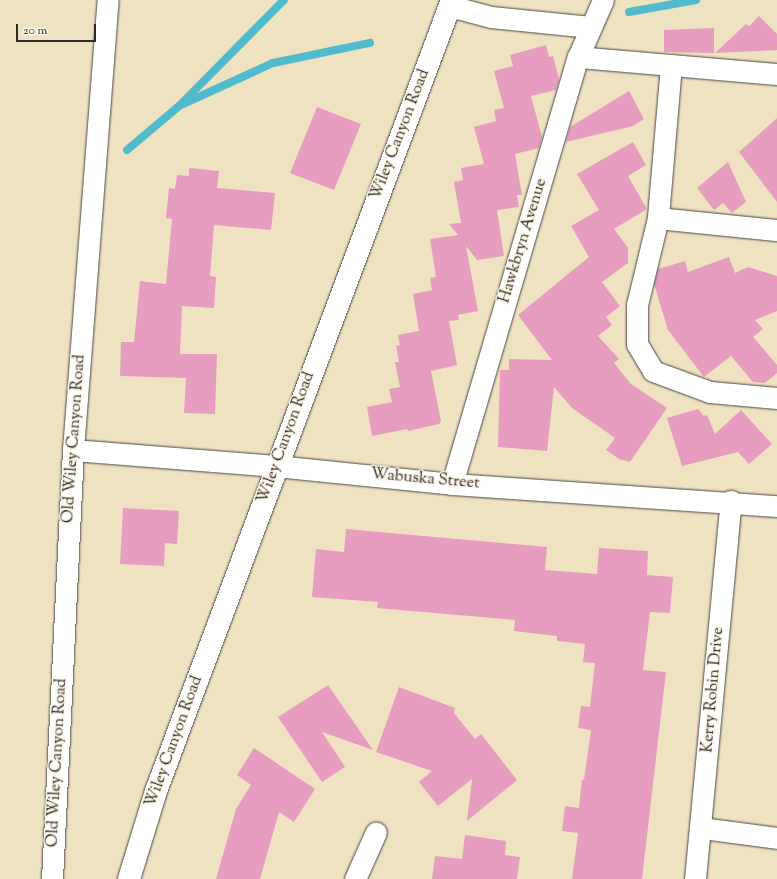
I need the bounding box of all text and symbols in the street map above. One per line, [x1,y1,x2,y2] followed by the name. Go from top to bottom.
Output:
[18,16,98,42] scale bar
[23,22,47,40] text: 20 m
[367,67,435,203] street label: Wiley Canyon Road
[496,176,552,306] street label: Hawkbryn Avenue
[60,354,90,524] street label: Old Wiley Canyon Road
[254,370,320,506] street label: Wiley Canyon Road
[370,466,480,494] street label: Wabuska Street
[699,626,729,754] street label: Kerry Robin Drive
[142,674,208,810] street label: Wiley Canyon Road
[44,678,72,848] street label: Old Wiley Canyon Road

